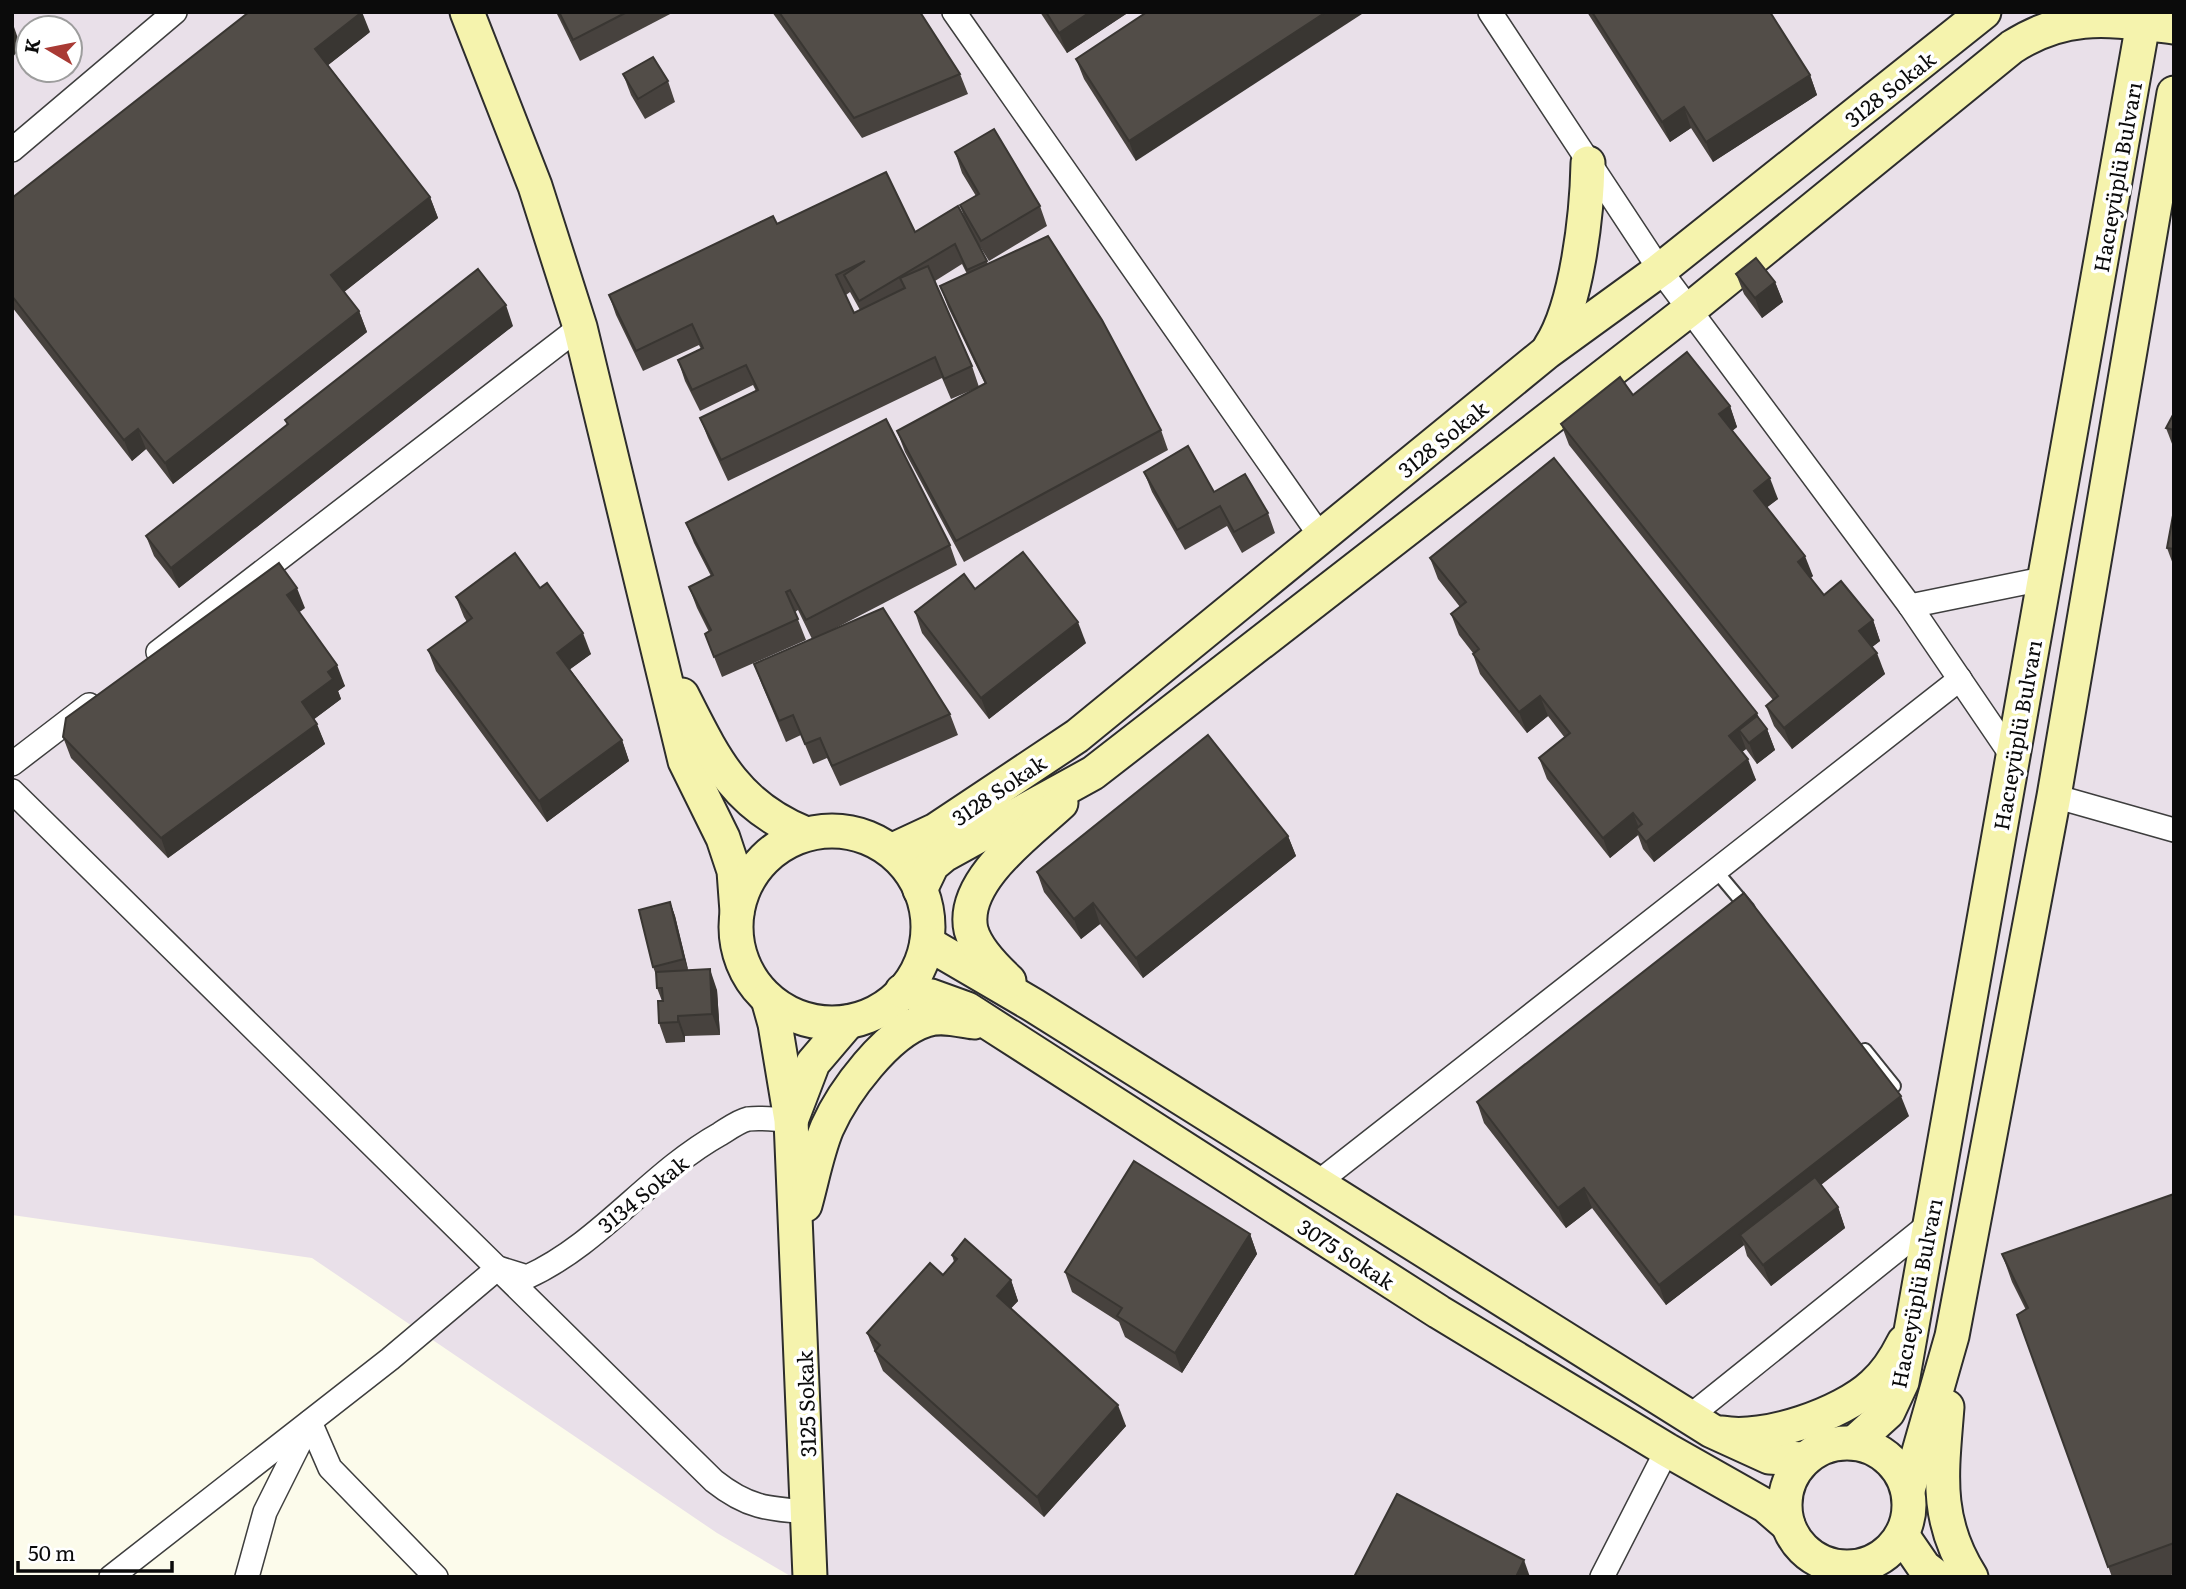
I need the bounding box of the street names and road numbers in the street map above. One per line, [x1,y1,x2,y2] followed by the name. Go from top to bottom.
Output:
[1837,42,1941,133] street label: 3128 Sokak
[2084,79,2148,275] street label: Hacıeyüplü Bulvarı
[1390,392,1494,484] street label: 3128 Sokak
[1984,637,2048,833] street label: Hacıeyüplü Bulvarı
[945,746,1052,832] street label: 3128 Sokak
[590,1147,694,1239] street label: 3134 Sokak
[1881,1195,1949,1391] street label: Hacıeyüplü Bulvarı
[1292,1210,1402,1296] street label: 3075 Sokak
[788,1350,822,1458] street label: 3125 Sokak

